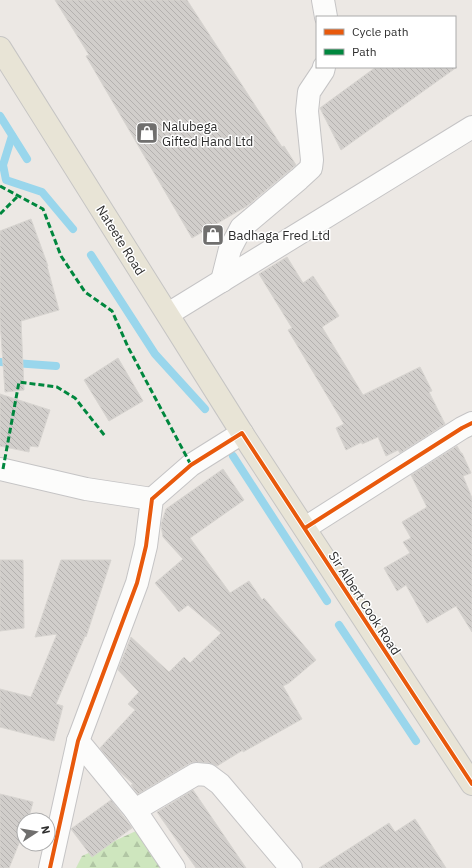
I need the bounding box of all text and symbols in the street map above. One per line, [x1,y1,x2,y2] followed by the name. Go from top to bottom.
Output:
[316,16,456,68] legend
[352,24,409,39] text: Cycle path
[352,44,377,59] text: Path
[162,118,253,150] place label: Nalubega Gifted Hand Ltd
[134,120,160,146] shop icon: Nalubega Gifted Hand Ltd
[92,202,149,278] street label: Nateete Road
[200,222,226,248] shop icon: Badhaga Fred Ltd
[228,227,330,244] place label: Badhaga Fred Ltd
[325,548,404,658] street label: Sir Albert Cook Road
[16,812,56,852] north arrow
[38,825,53,835] text: N

